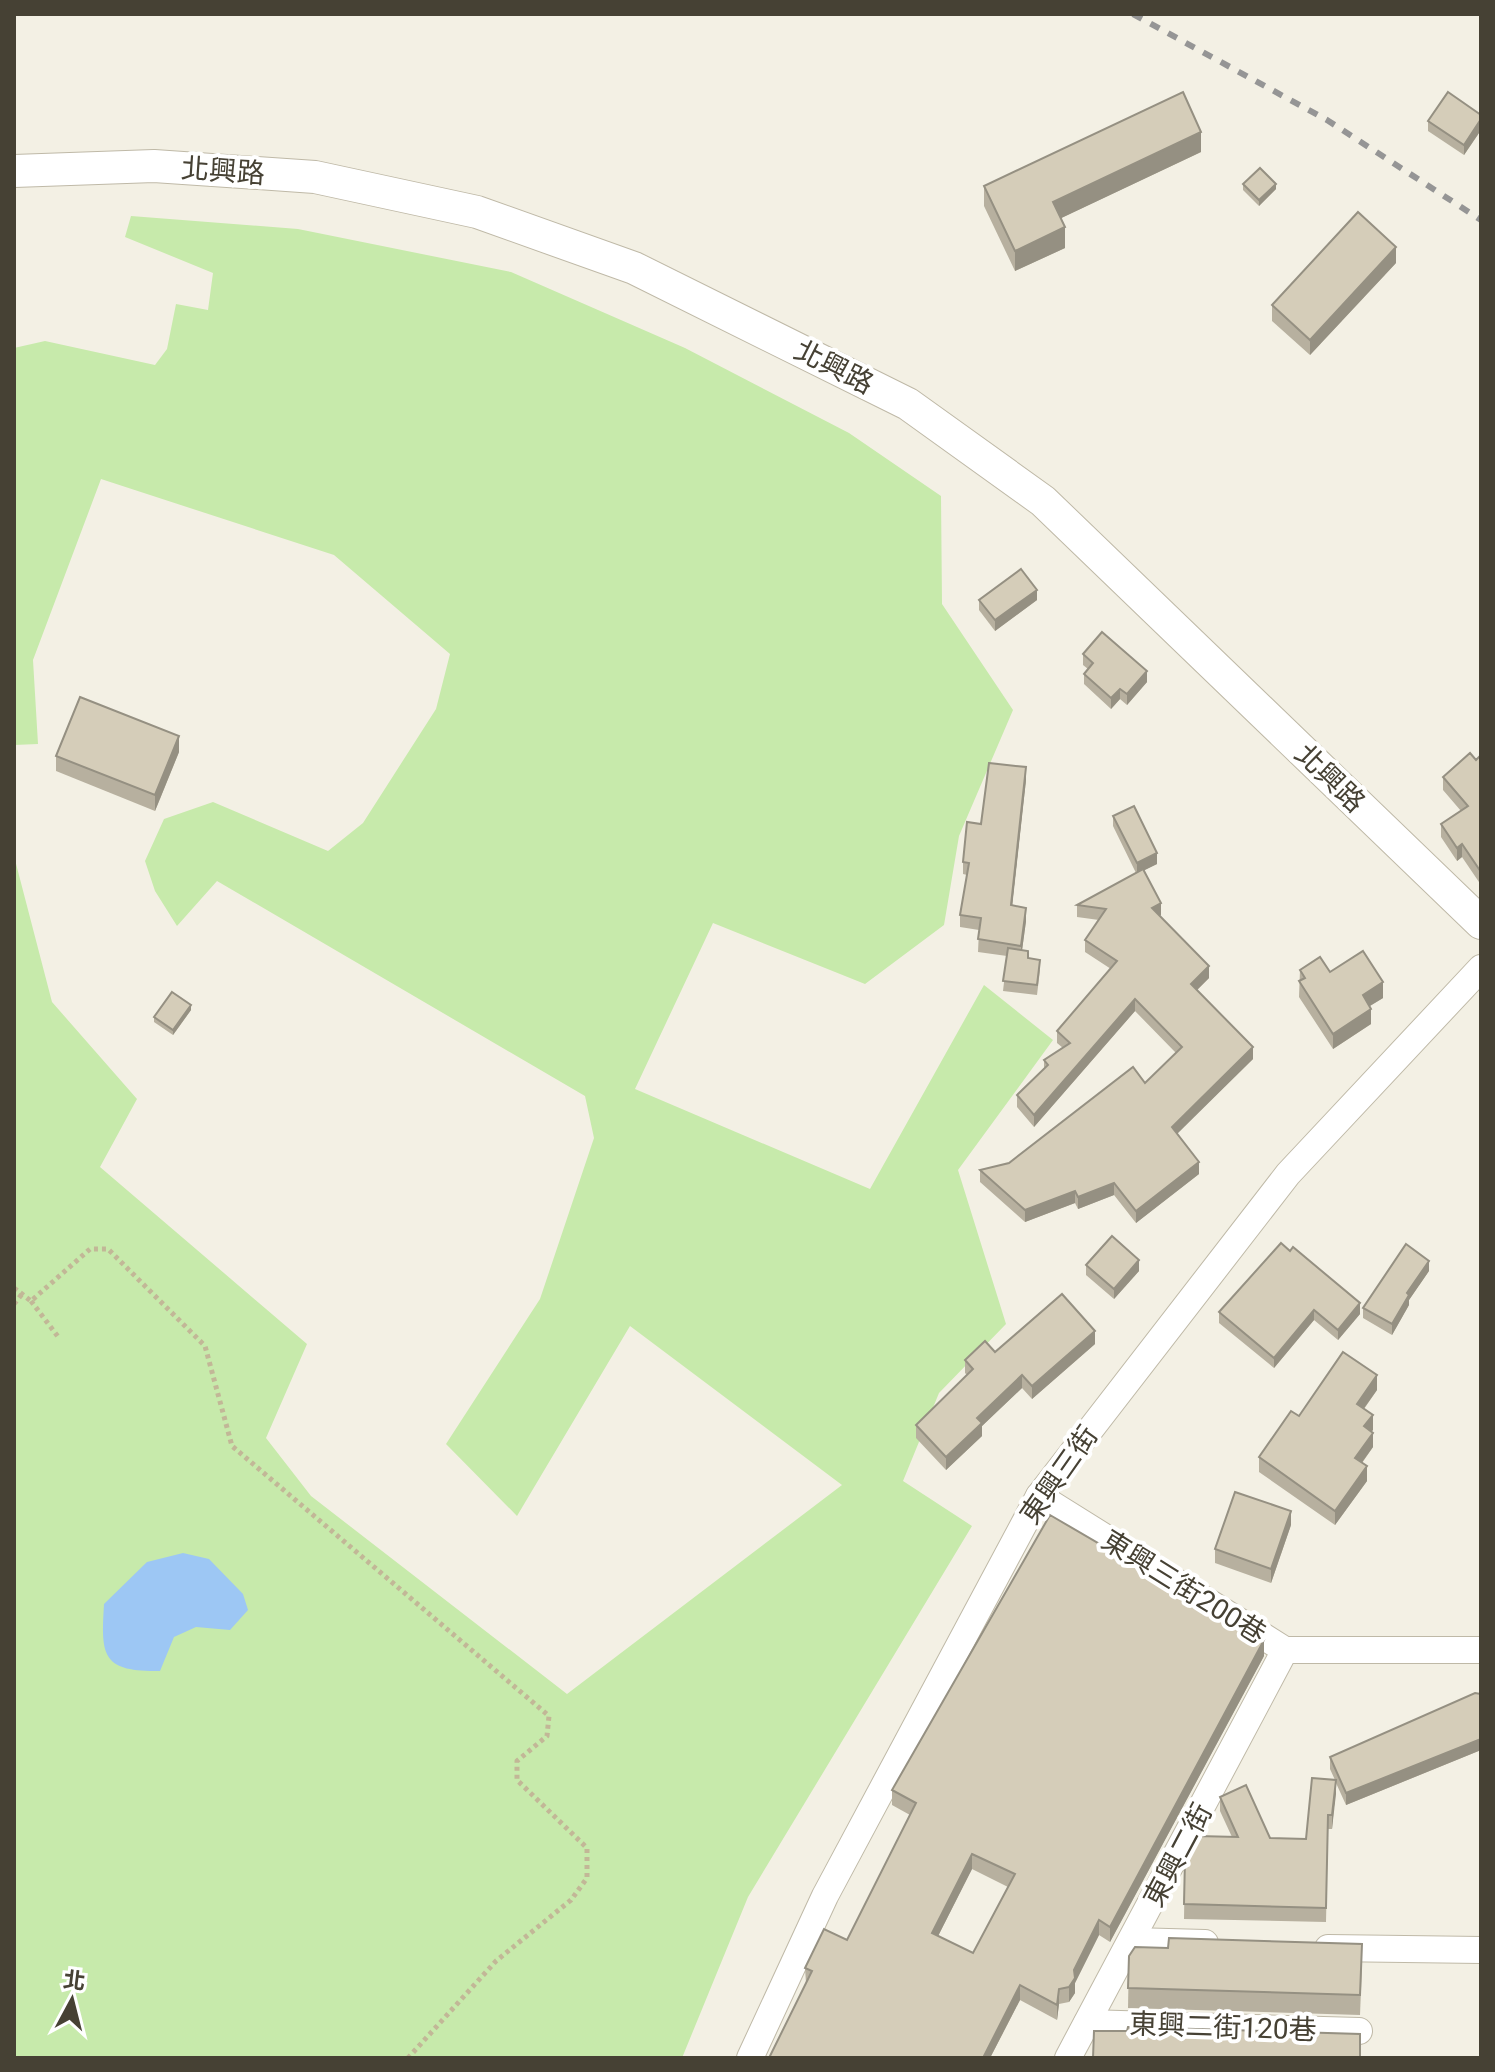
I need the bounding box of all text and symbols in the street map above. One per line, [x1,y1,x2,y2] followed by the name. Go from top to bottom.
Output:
[180,152,266,190] street label: 北興路
[789,333,879,401] street label: 北興路
[1288,737,1372,819] street label: 北興路
[1013,1420,1105,1530] street label: 東興三街
[1096,1523,1272,1651] street label: 東興三街200巷
[1137,1798,1219,1912] street label: 東興二街
[32,1960,112,2040] north arrow
[62,1967,87,1994] text: 北
[1129,2007,1317,2047] street label: 東興二街120巷

